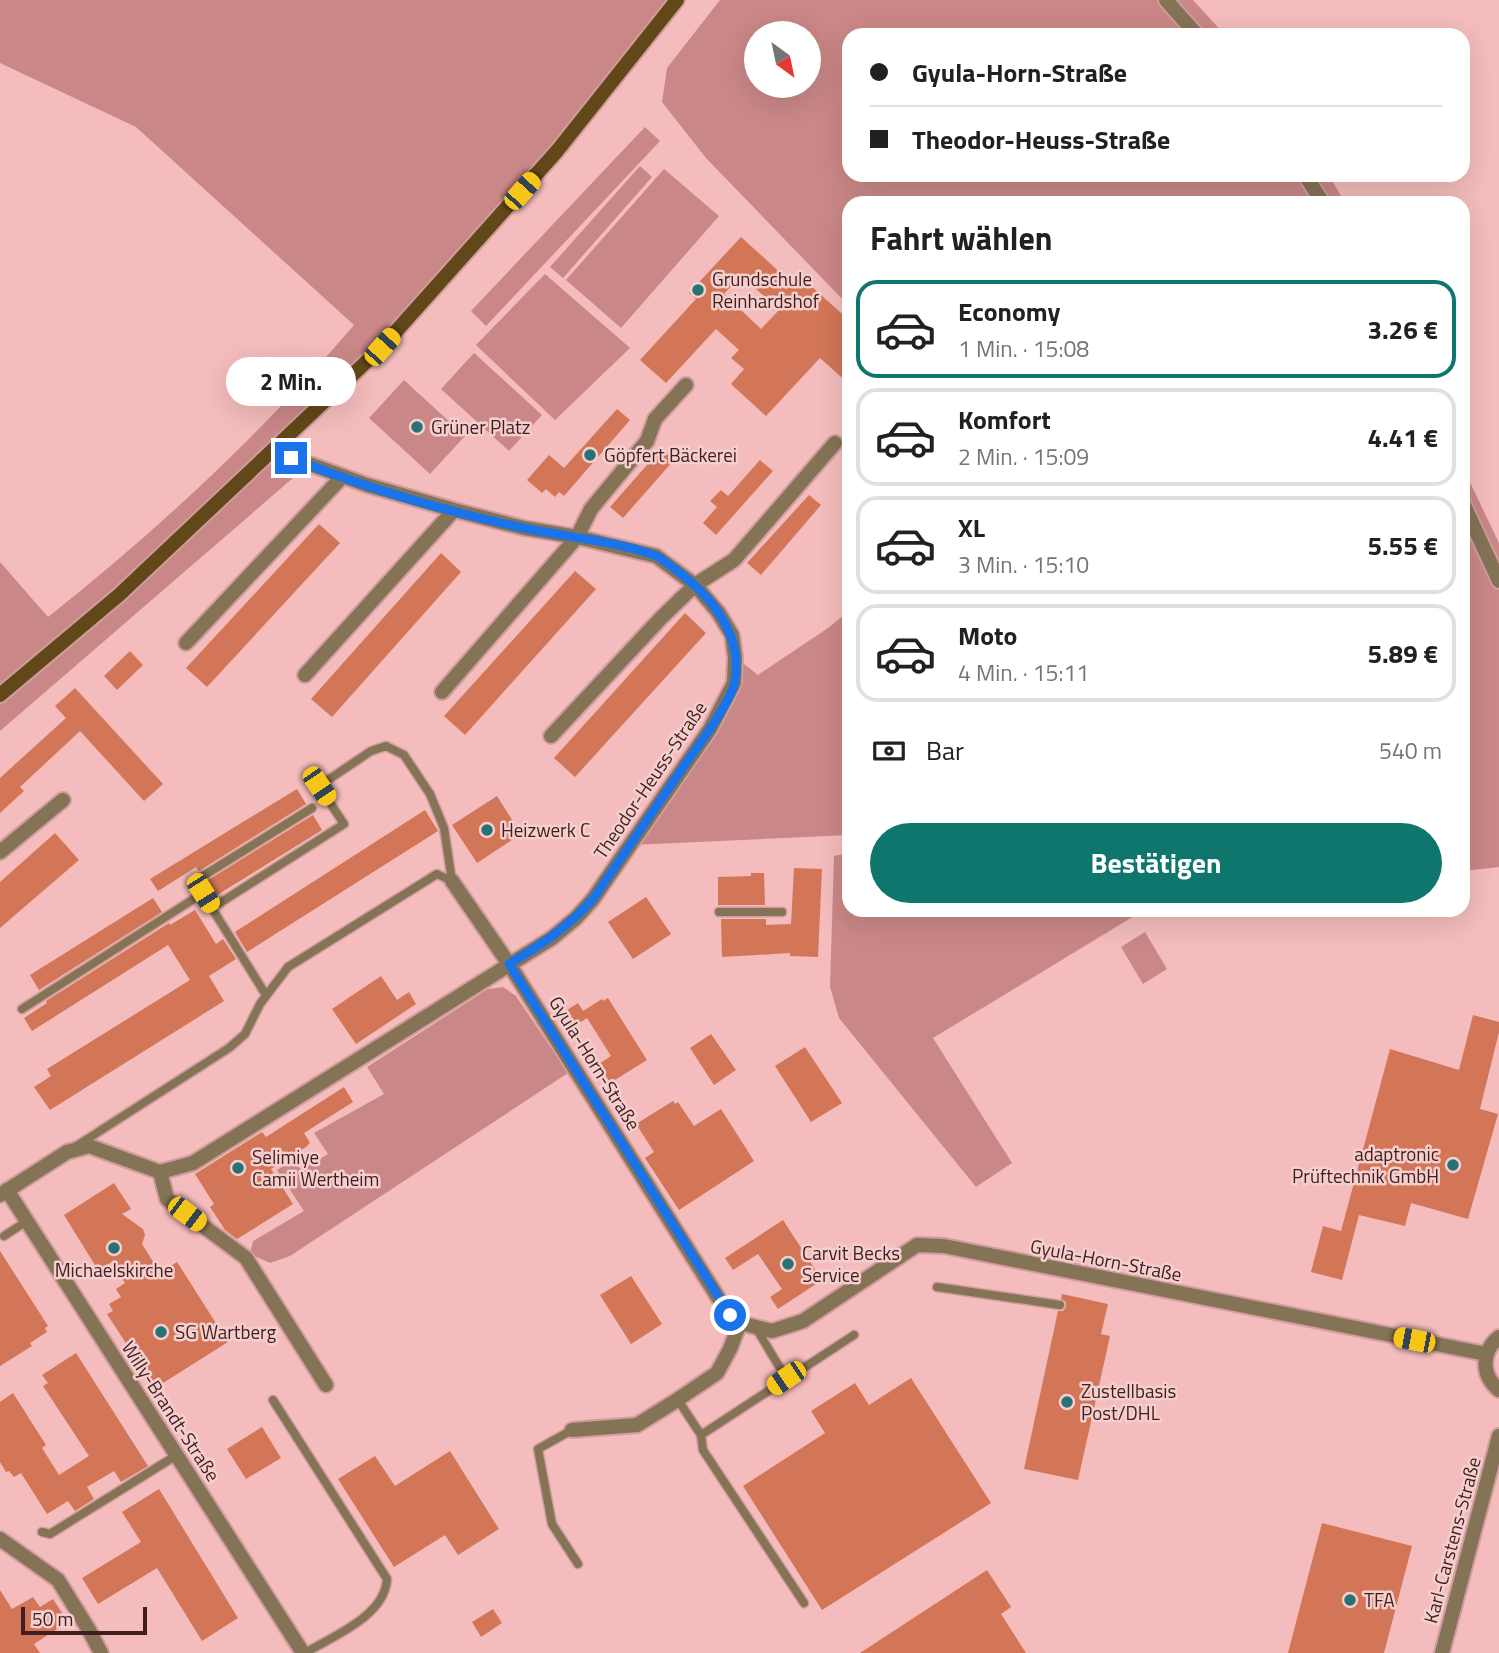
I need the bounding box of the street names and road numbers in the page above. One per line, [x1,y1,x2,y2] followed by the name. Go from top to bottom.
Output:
[586,695,713,865] street label: Theodor-Heuss-Straße
[542,990,648,1136] street label: Gyula-Horn-Straße
[1028,1231,1184,1288] street label: Gyula-Horn-Straße
[115,1335,228,1487] street label: Willy-Brandt-Straße
[1415,1453,1488,1626] street label: Karl-Carstens-Straße

